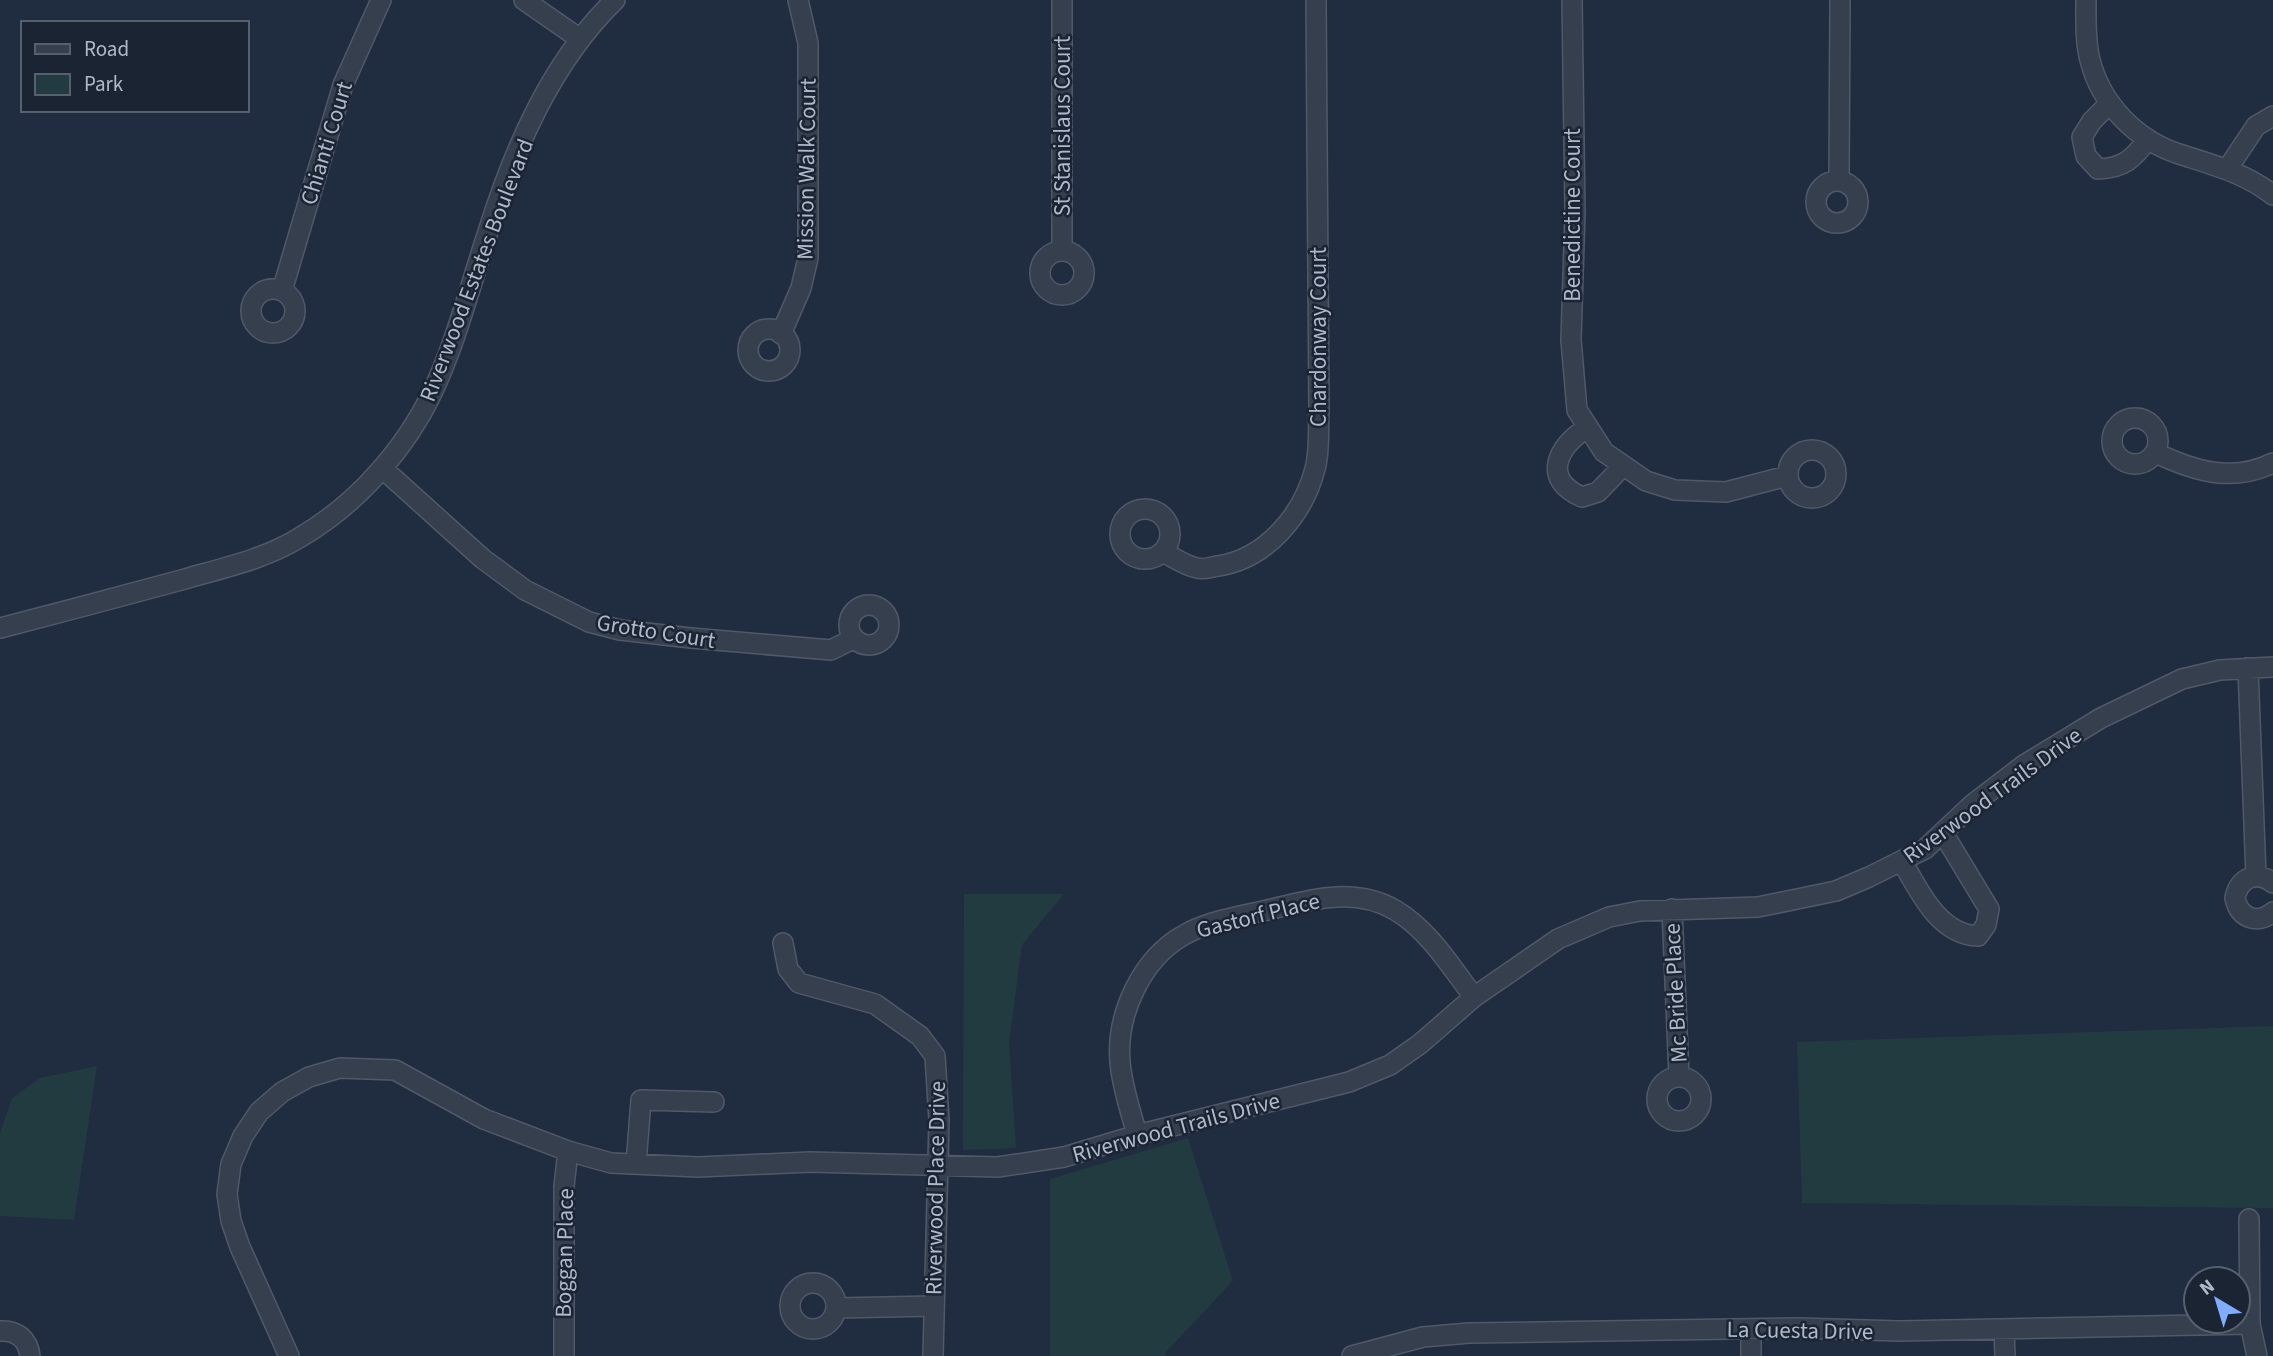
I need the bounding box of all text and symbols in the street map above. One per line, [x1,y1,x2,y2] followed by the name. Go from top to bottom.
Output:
[21,21,248,112] legend
[84,34,129,64] text: Road
[1046,35,1079,216] street label: St Stanislaus Court
[84,69,124,99] text: Park
[292,77,361,209] street label: Chianti Court
[788,78,825,260] street label: Mission Walk Court
[1556,128,1589,302] street label: Benedictine Court
[411,134,542,406] street label: Riverwood Estates Boulevard
[1302,247,1335,427] street label: Chardonway Court
[594,606,718,657] street label: Grotto Court
[1896,719,2089,872] street label: Riverwood Trails Drive
[1193,884,1323,947] street label: Gastorf Place
[1655,922,1696,1064] street label: Mc Bride Place
[917,1081,954,1295] street label: Riverwood Place Drive
[1069,1084,1284,1171] street label: Riverwood Trails Drive
[547,1188,582,1318] street label: Boggan Place
[2182,1265,2252,1335] north arrow
[2194,1273,2221,1302] text: N
[1726,1313,1874,1348] street label: La Cuesta Drive

